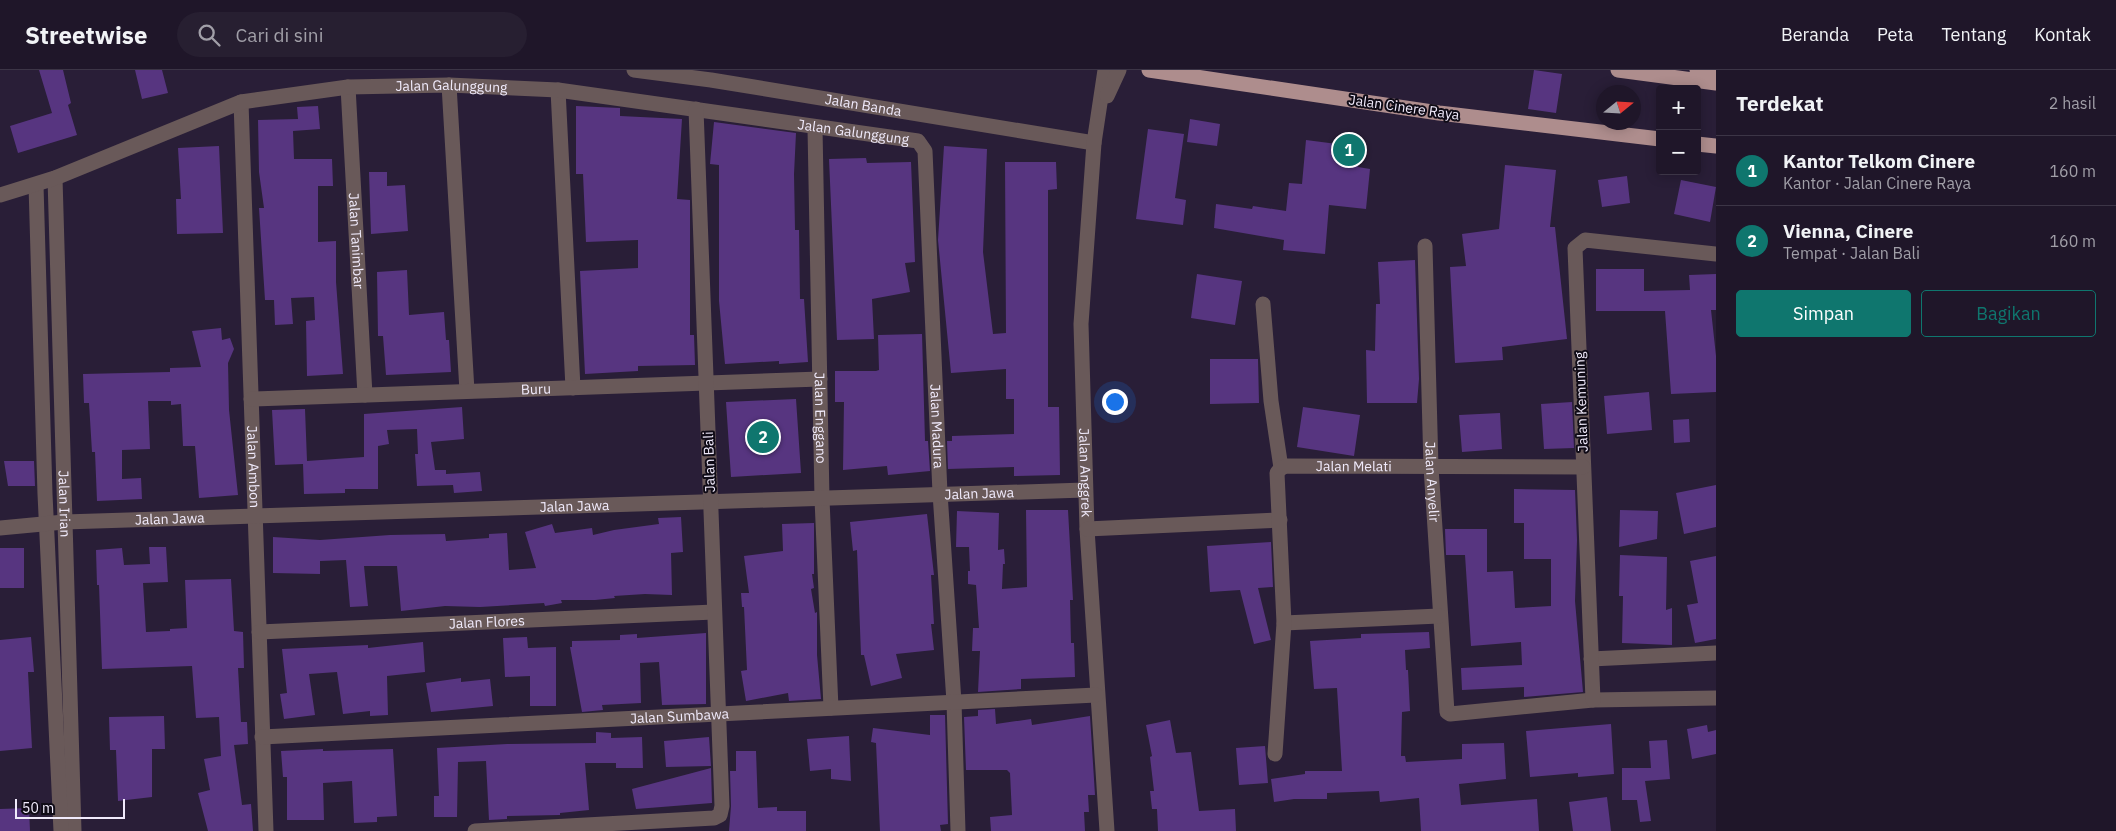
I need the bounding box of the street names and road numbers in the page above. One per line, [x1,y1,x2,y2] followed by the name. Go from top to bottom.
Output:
[395,76,508,97] street label: Jalan Galunggung
[824,90,903,120] street label: Jalan Banda
[1348,90,1461,124] street label: Jalan Cinere Raya
[797,115,911,149] street label: Jalan Galunggung
[345,192,368,289] street label: Jalan Tanimbar
[1570,351,1592,452] street label: Jalan Kemuning
[811,372,830,464] street label: Jalan Enggano
[520,379,551,399] street label: Buru
[926,384,948,469] street label: Jalan Madura
[243,425,264,508] street label: Jalan Ambon
[1075,428,1096,518] street label: Jalan Anggrek
[699,431,719,493] street label: Jalan Bali
[1421,441,1444,523] street label: Jalan Anyelir
[1316,457,1392,475] street label: Jalan Melati
[55,470,74,538] street label: Jalan Irian
[944,483,1015,503] street label: Jalan Jawa
[539,496,610,516] street label: Jalan Jawa
[134,509,205,529] street label: Jalan Jawa
[448,611,525,633] street label: Jalan Flores
[629,704,730,727] street label: Jalan Sumbawa

